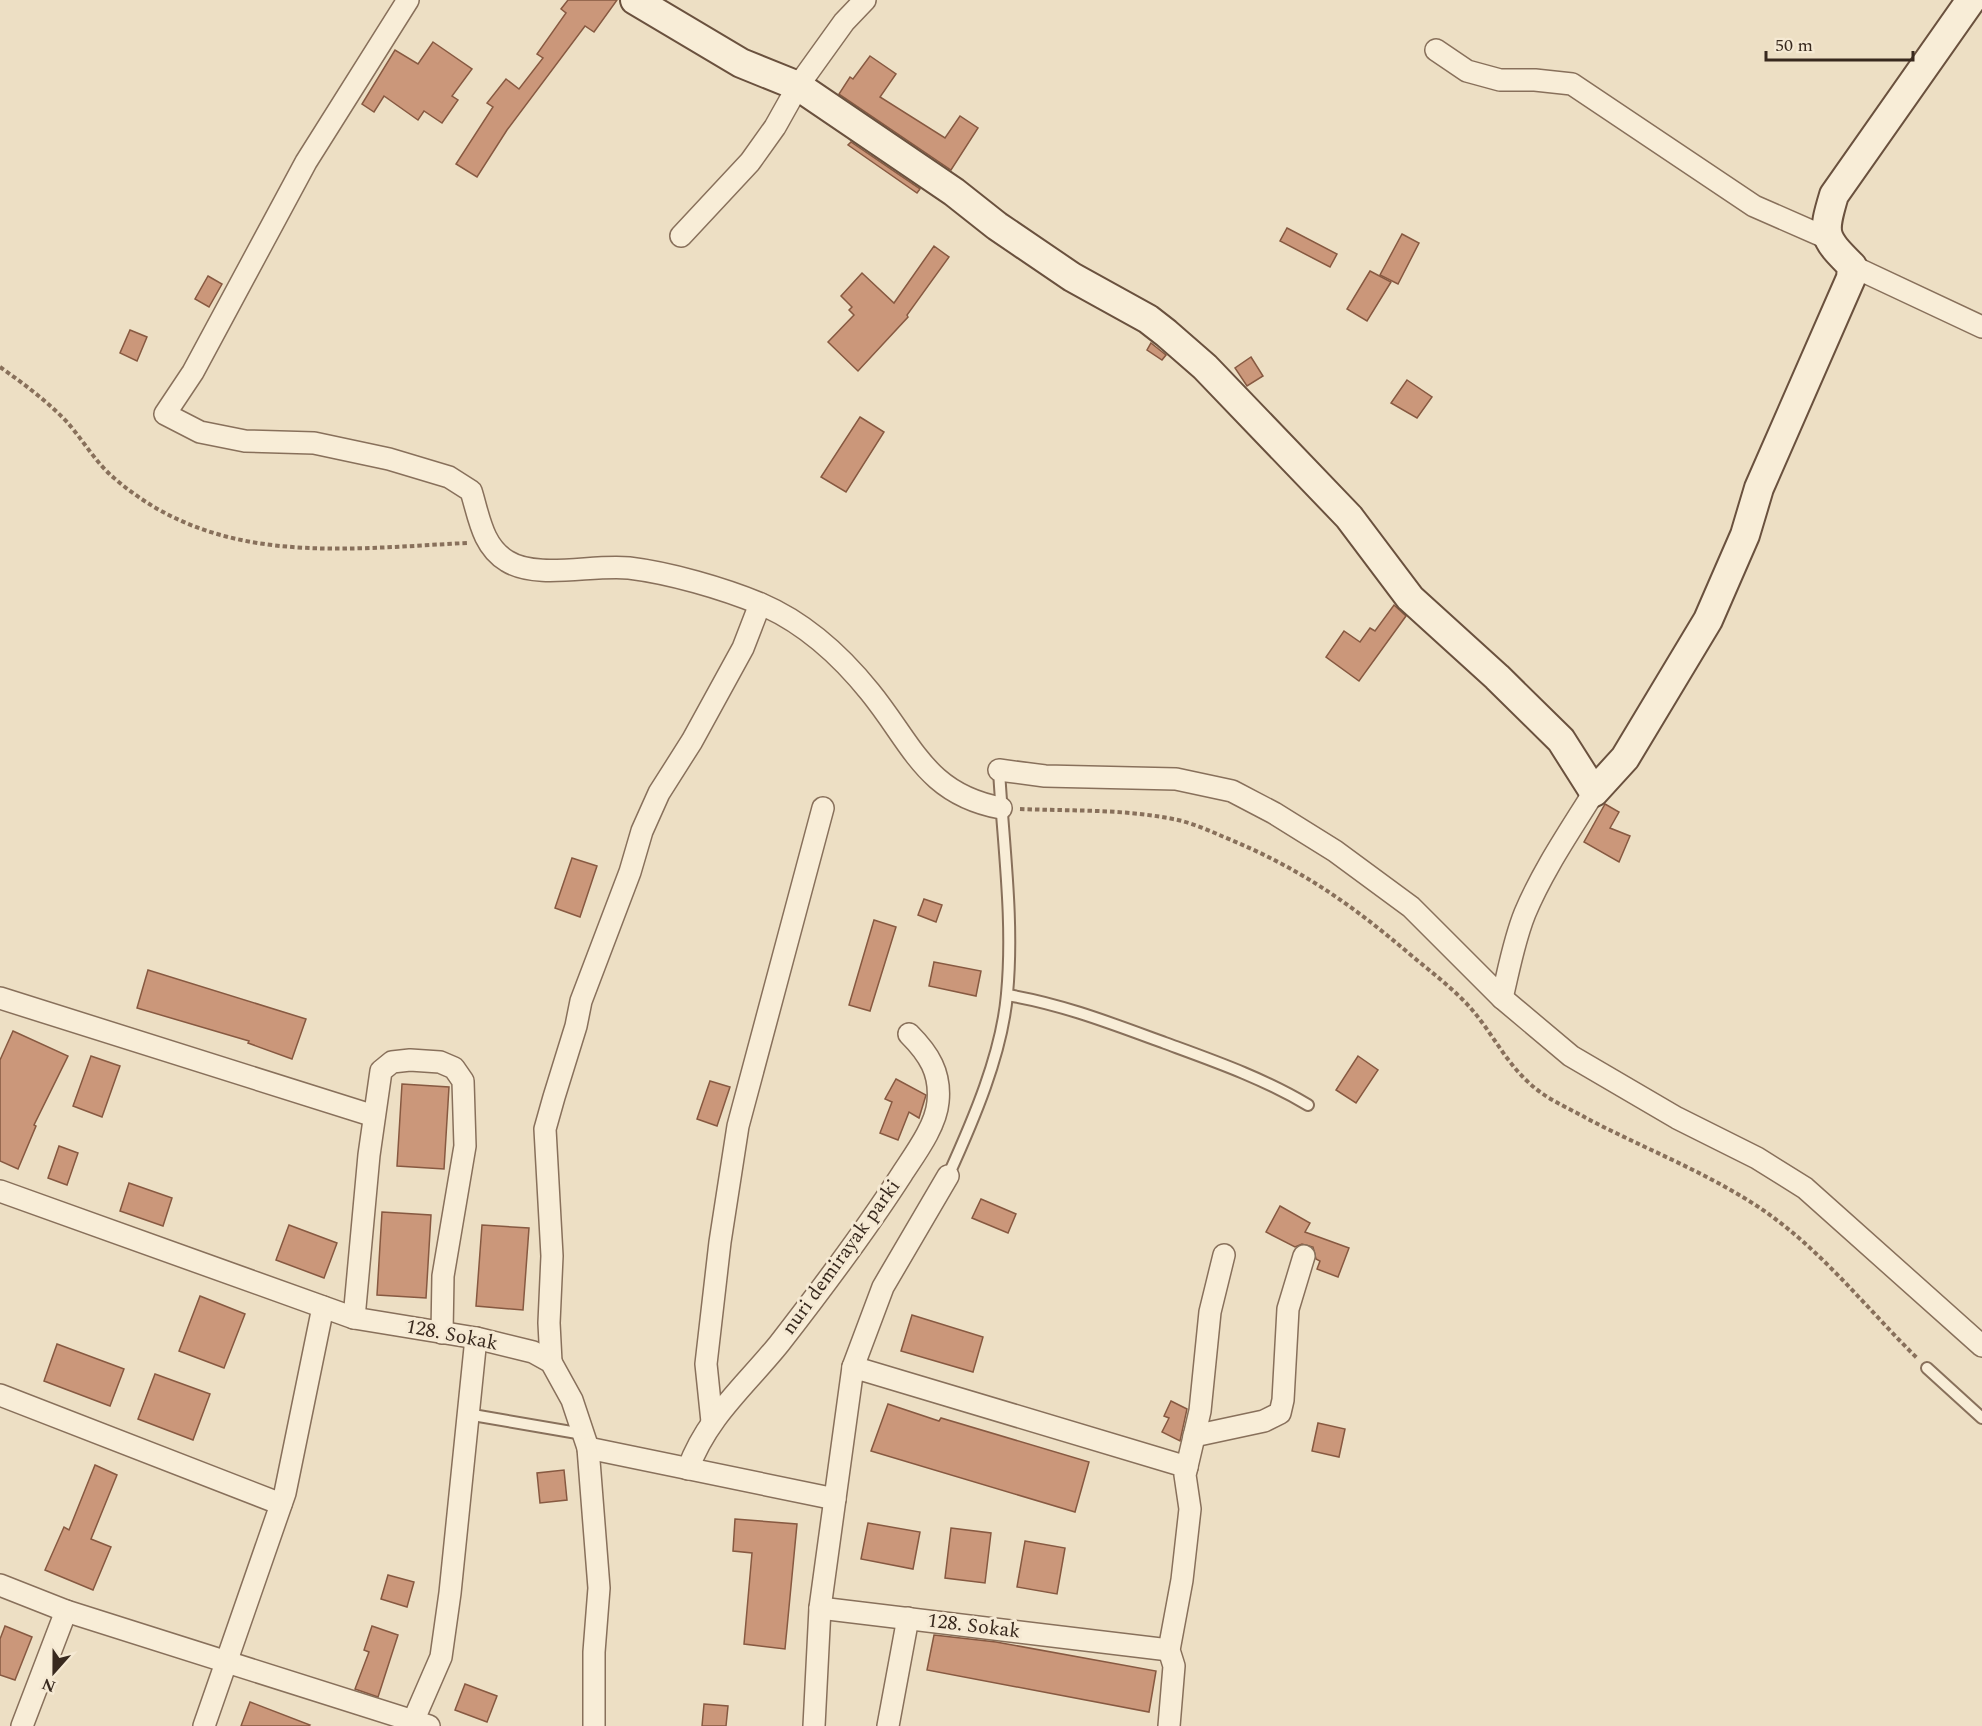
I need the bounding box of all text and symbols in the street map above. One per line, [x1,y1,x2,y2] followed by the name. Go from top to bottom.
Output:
[1766,24,1913,62] scale bar
[1775,32,1813,59] text: 50 m
[774,1173,908,1341] street label: nuri demirayak parki
[403,1311,501,1359] street label: 128. Sokak
[926,1605,1022,1647] street label: 128. Sokak
[24,1642,84,1702] north arrow
[39,1672,59,1699] text: N

